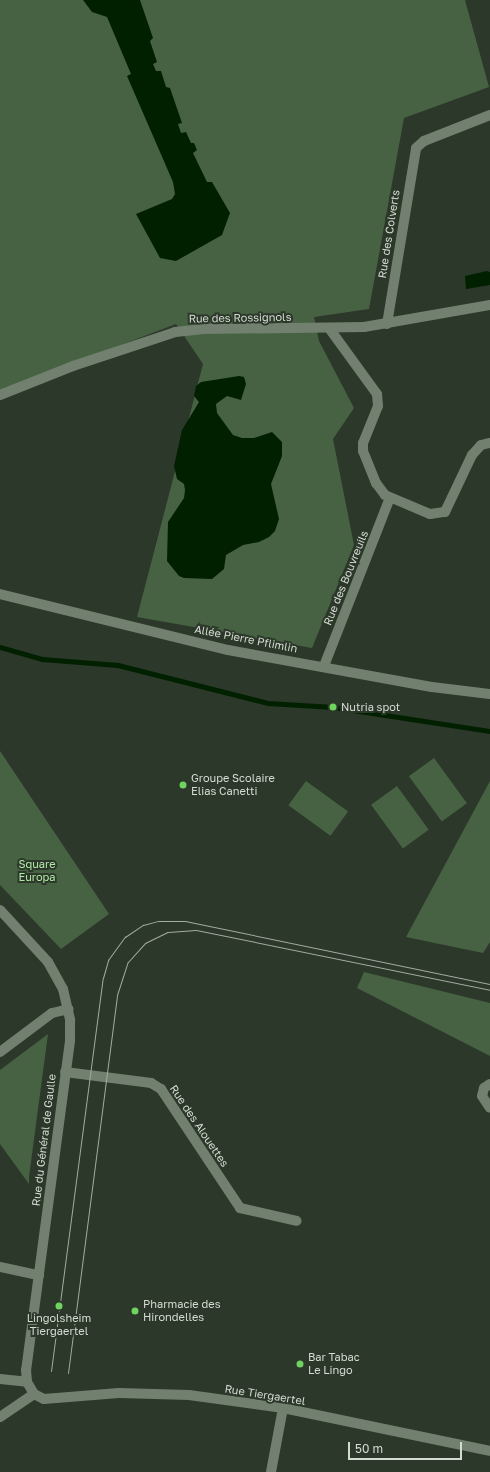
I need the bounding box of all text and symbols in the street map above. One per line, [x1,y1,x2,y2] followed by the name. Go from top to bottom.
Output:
[376,189,402,279] street label: Rue des Colverts
[188,311,292,325] street label: Rue des Rossignols
[321,529,371,627] street label: Rue des Bouvreuils
[193,623,299,655] street label: Allée Pierre Pflimlin
[341,700,400,714] place label: Nutria spot
[328,702,338,712] marker: Nutria spot
[191,772,275,798] place label: Groupe Scolaire Elias Canetti
[178,780,188,790] marker: Groupe Scolaire Elias Canetti
[18,858,56,884] park label: Square Europa
[29,1073,59,1207] street label: Rue du Général de Gaulle
[167,1083,231,1169] street label: Rue des Alouettes
[143,1298,220,1324] place label: Pharmacie des Hirondelles
[54,1301,64,1311] marker: Lingolsheim Tiergaertel
[130,1306,140,1316] marker: Pharmacie des Hirondelles
[27,1312,91,1338] place label: Lingolsheim Tiergaertel
[308,1351,360,1377] place label: Bar Tabac Le Lingo
[295,1359,305,1369] marker: Bar Tabac Le Lingo
[224,1382,306,1408] street label: Rue Tiergaertel
[350,1434,464,1460] scale bar
[355,1441,383,1456] text: 50 m

